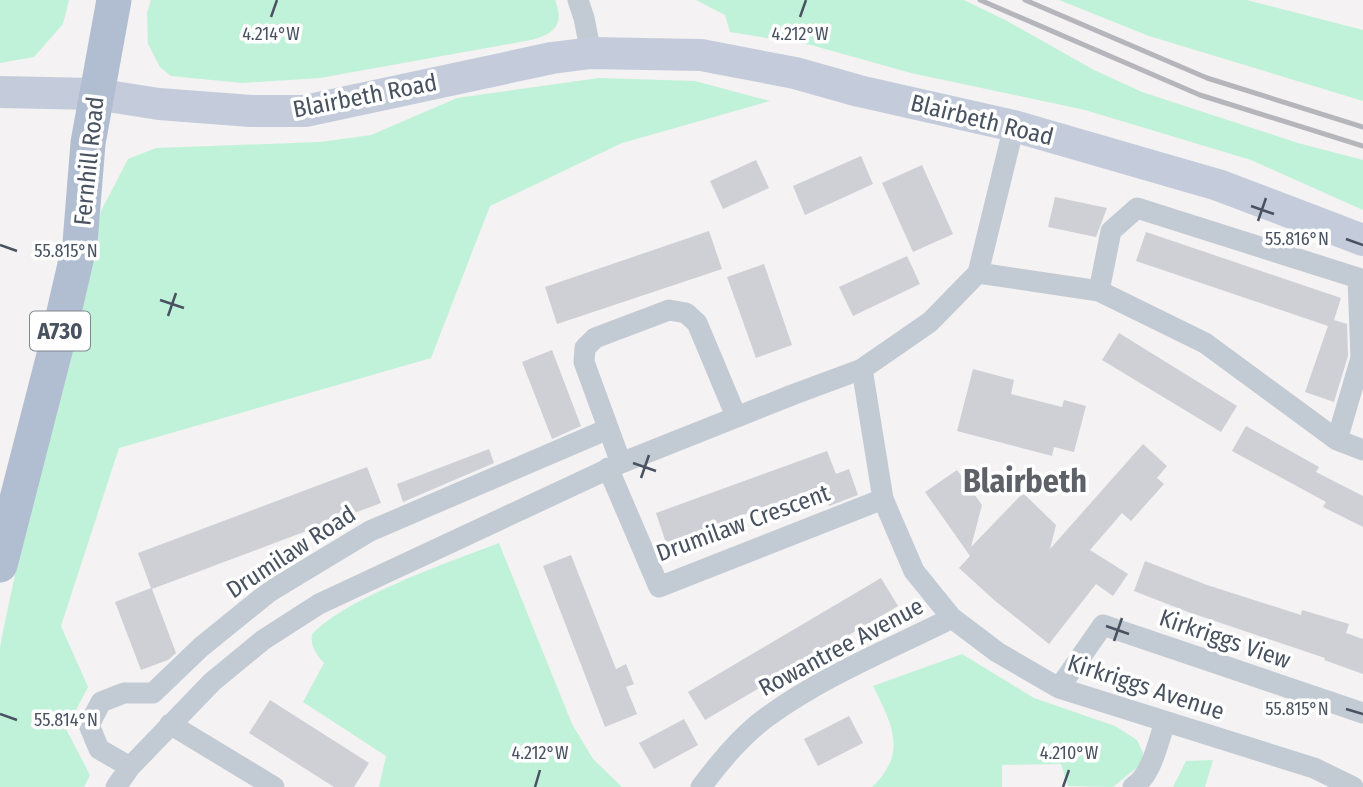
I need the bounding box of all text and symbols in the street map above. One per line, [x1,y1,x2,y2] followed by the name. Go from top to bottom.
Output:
[242,23,300,45] text: 4.214°W
[772,23,829,45] text: 4.212°W
[291,68,439,124] street label: Blairbeth Road
[908,89,1056,151] street label: Blairbeth Road
[68,95,110,227] street label: Fernhill Road
[1265,228,1329,250] text: 55.816°N
[34,240,98,262] text: 55.815°N
[30,312,90,350] road number: A730
[963,462,1087,500] district label: Blairbeth
[653,479,834,567] street label: Drumilaw Crescent
[221,500,361,604] street label: Drumilaw Road
[754,592,928,702] street label: Rowantree Avenue
[1156,603,1295,675] street label: Kirkriggs View
[1064,648,1228,726] street label: Kirkriggs Avenue
[1265,698,1329,720] text: 55.815°N
[34,709,98,731] text: 55.814°N
[512,742,569,764] text: 4.212°W
[1040,742,1099,764] text: 4.210°W

